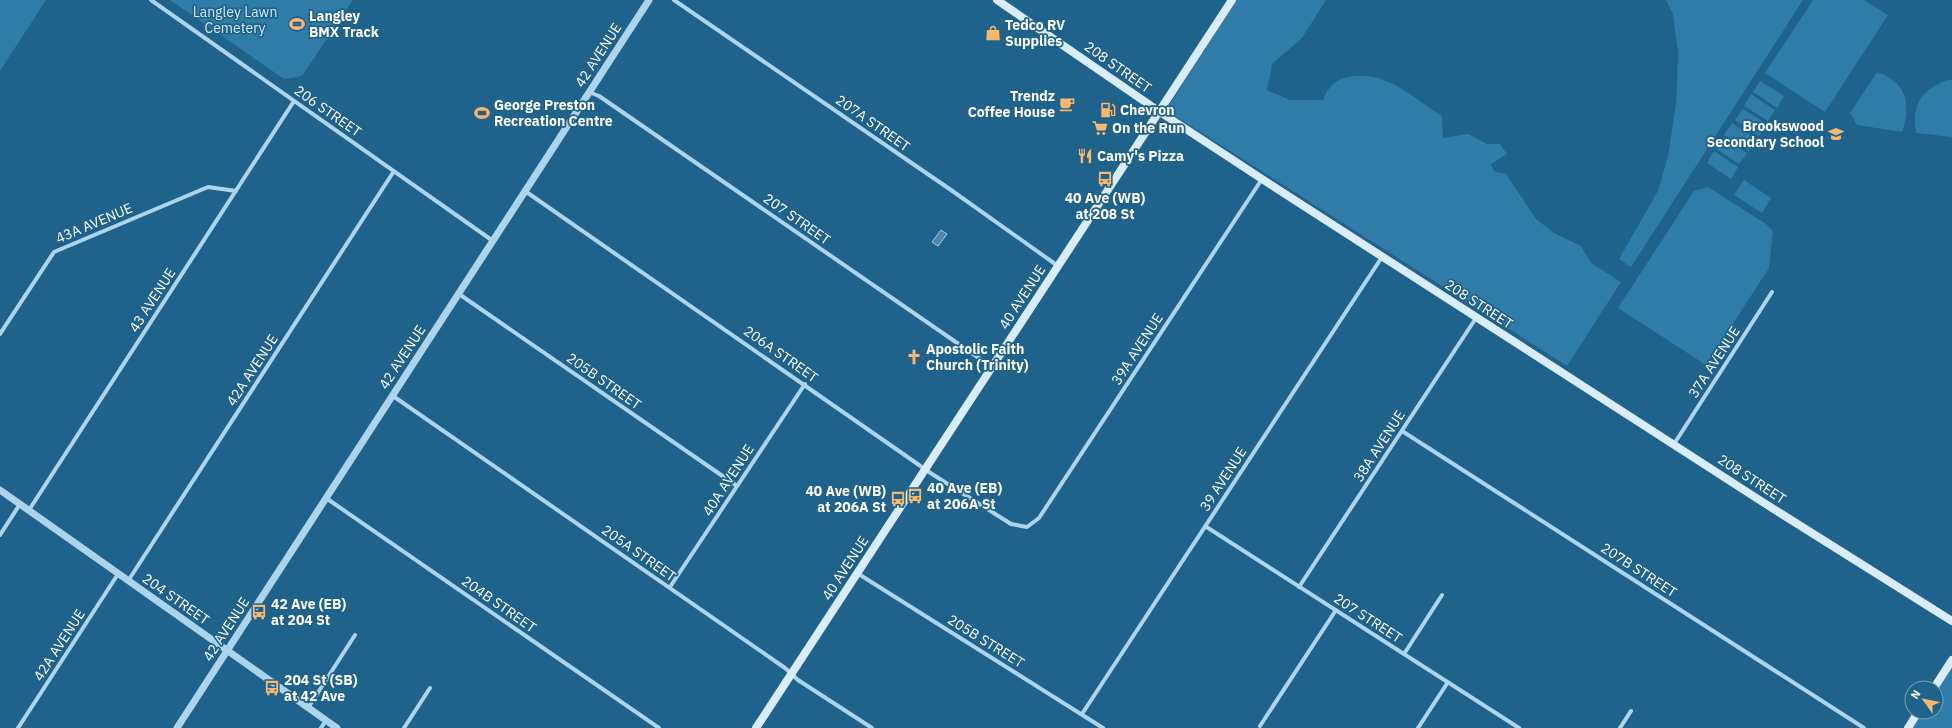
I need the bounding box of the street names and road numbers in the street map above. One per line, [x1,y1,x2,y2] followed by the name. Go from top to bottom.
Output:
[571,20,625,90] street label: 42 AVENUE
[1081,37,1155,97] street label: 208 STREET
[291,81,365,141] street label: 206 STREET
[832,91,914,155] street label: 207A STREET
[760,189,834,249] street label: 207 STREET
[53,199,135,247] street label: 43A AVENUE
[995,262,1049,332] street label: 40 AVENUE
[125,265,179,335] street label: 43 AVENUE
[1441,275,1517,333] street label: 208 STREET
[1107,310,1167,388] street label: 39A AVENUE
[375,322,429,392] street label: 42 AVENUE
[740,322,822,386] street label: 206A STREET
[1684,323,1744,401] street label: 37A AVENUE
[222,331,282,409] street label: 42A AVENUE
[563,349,645,413] street label: 205B STREET
[1349,407,1409,485] street label: 38A AVENUE
[698,441,758,519] street label: 40A AVENUE
[1196,444,1250,514] street label: 39 AVENUE
[1714,450,1790,508] street label: 208 STREET
[598,521,680,585] street label: 205A STREET
[818,533,872,603] street label: 40 AVENUE
[1598,539,1680,601] street label: 207B STREET
[139,569,213,629] street label: 204 STREET
[458,572,540,636] street label: 204B STREET
[1330,589,1406,647] street label: 207 STREET
[199,594,253,664] street label: 42 AVENUE
[29,606,89,684] street label: 42A AVENUE
[944,610,1028,672] street label: 205B STREET

